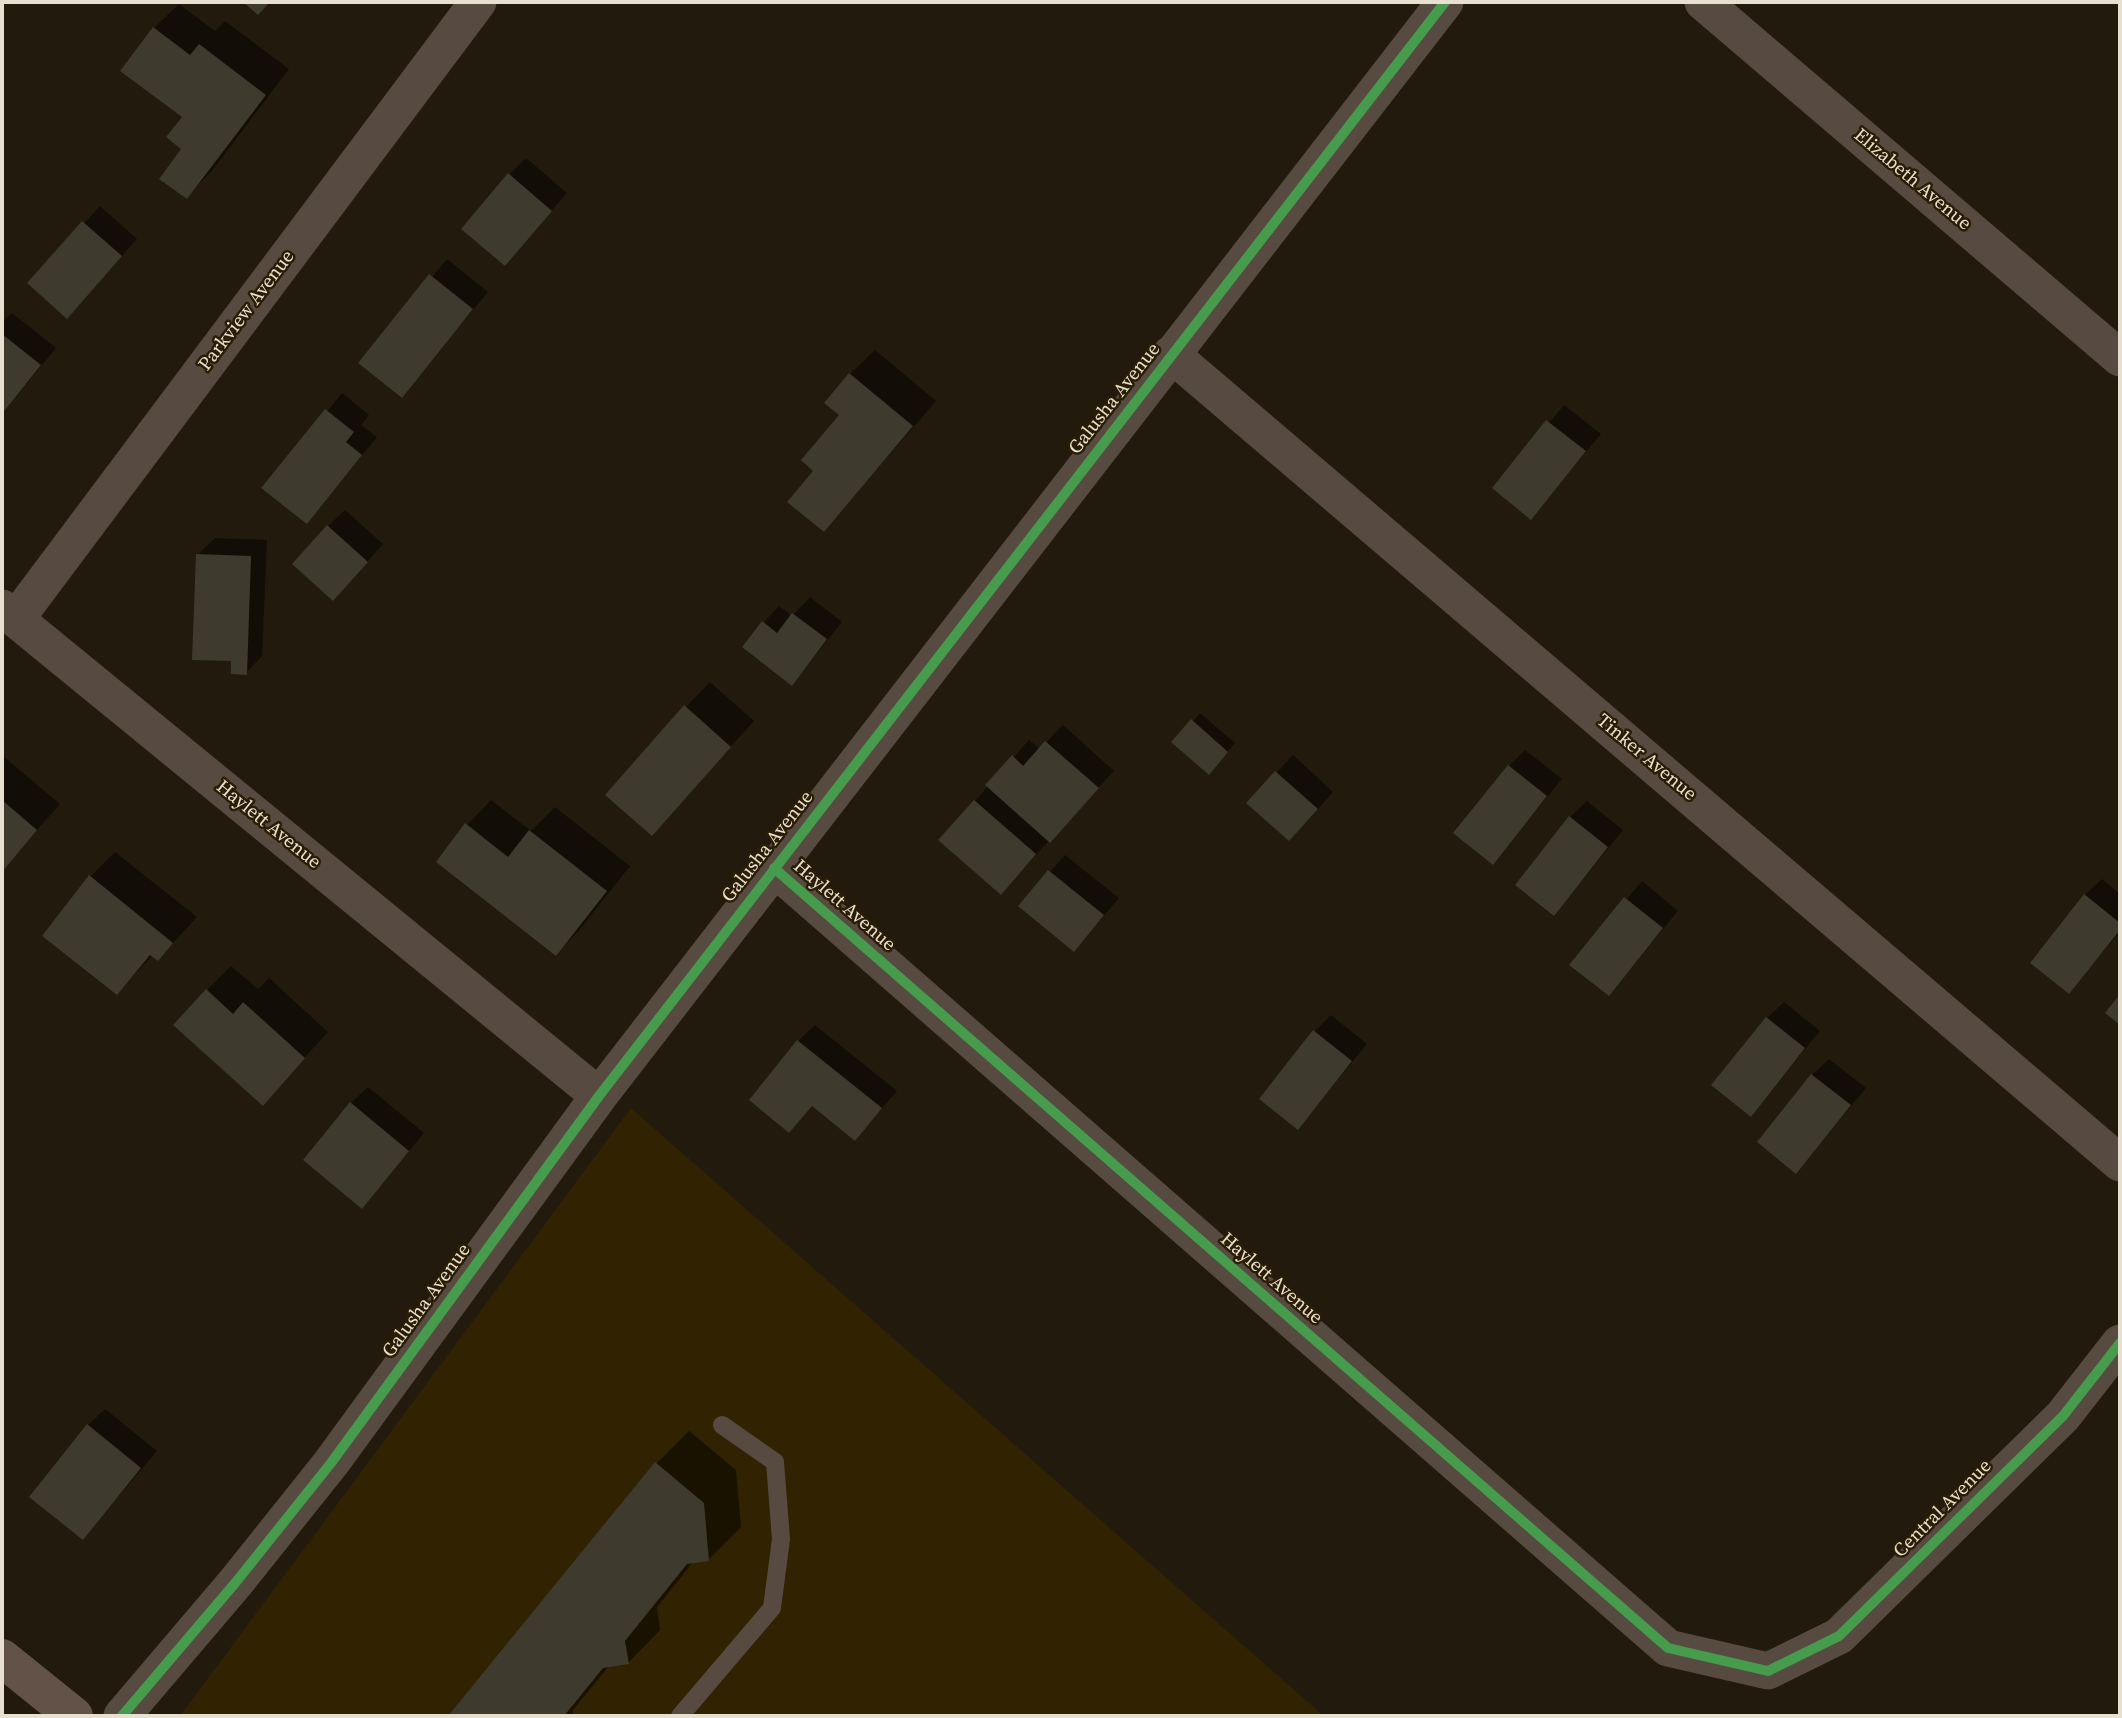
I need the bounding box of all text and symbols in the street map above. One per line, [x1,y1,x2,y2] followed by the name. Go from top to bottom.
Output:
[1849,124,1975,236] street label: Elizabeth Avenue
[194,246,300,376] street label: Parkview Avenue
[1064,339,1166,459] street label: Galusha Avenue
[1591,710,1701,806] street label: Tinker Avenue
[211,776,325,874] street label: Haylett Avenue
[717,787,819,907] street label: Galusha Avenue
[788,855,900,957] street label: Haylett Avenue
[1215,1228,1327,1330] street label: Haylett Avenue
[378,1240,476,1362] street label: Galusha Avenue
[1889,1455,1997,1563] street label: Central Avenue

